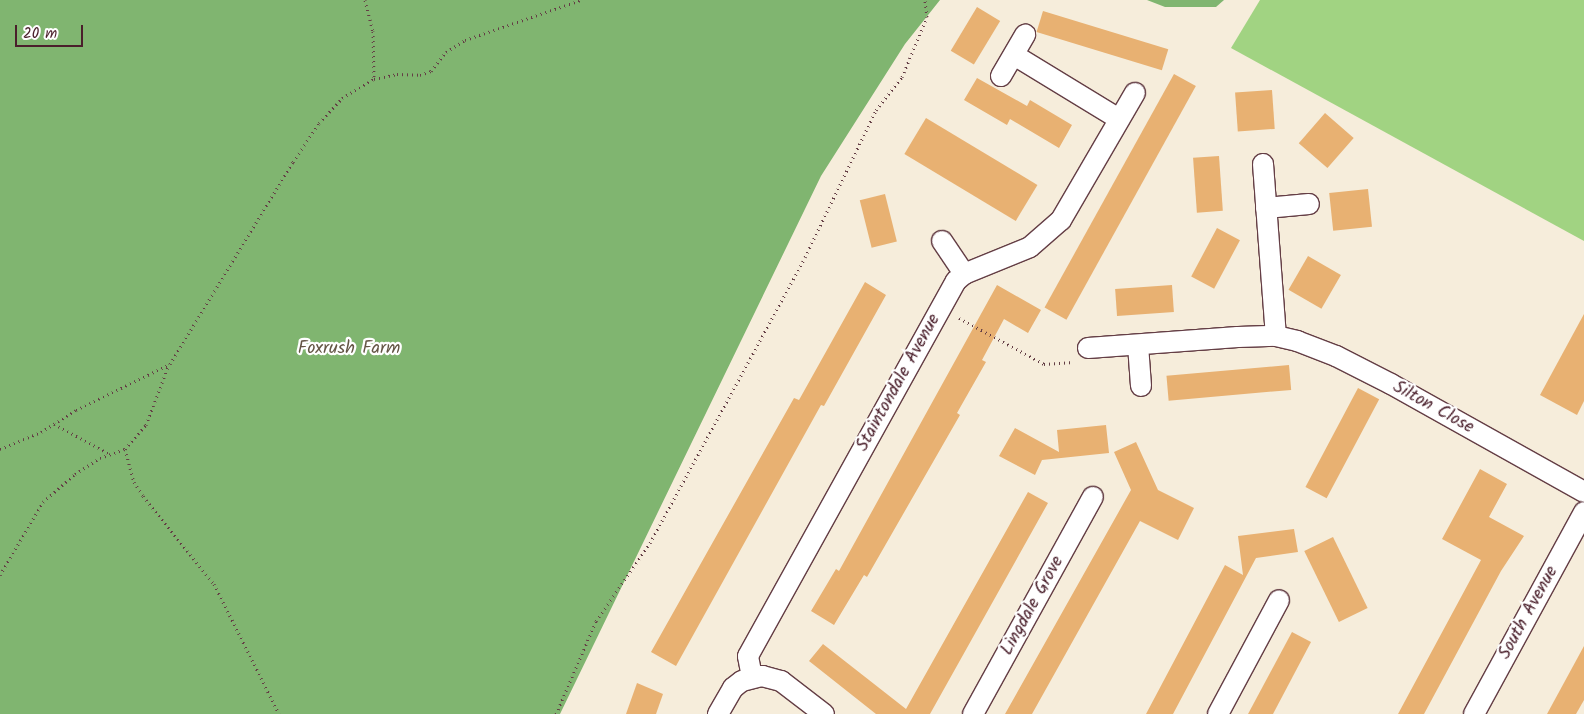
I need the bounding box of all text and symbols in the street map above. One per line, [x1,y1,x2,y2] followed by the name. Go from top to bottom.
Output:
[18,15,85,47] scale bar
[23,22,57,46] text: 20 m
[852,311,946,455] street label: Staintondale Avenue
[298,338,400,360] park label: Foxrush Farm
[1389,377,1477,439] street label: Silton Close
[997,553,1069,659] street label: Lingdale Grove
[1495,563,1563,663] street label: South Avenue

